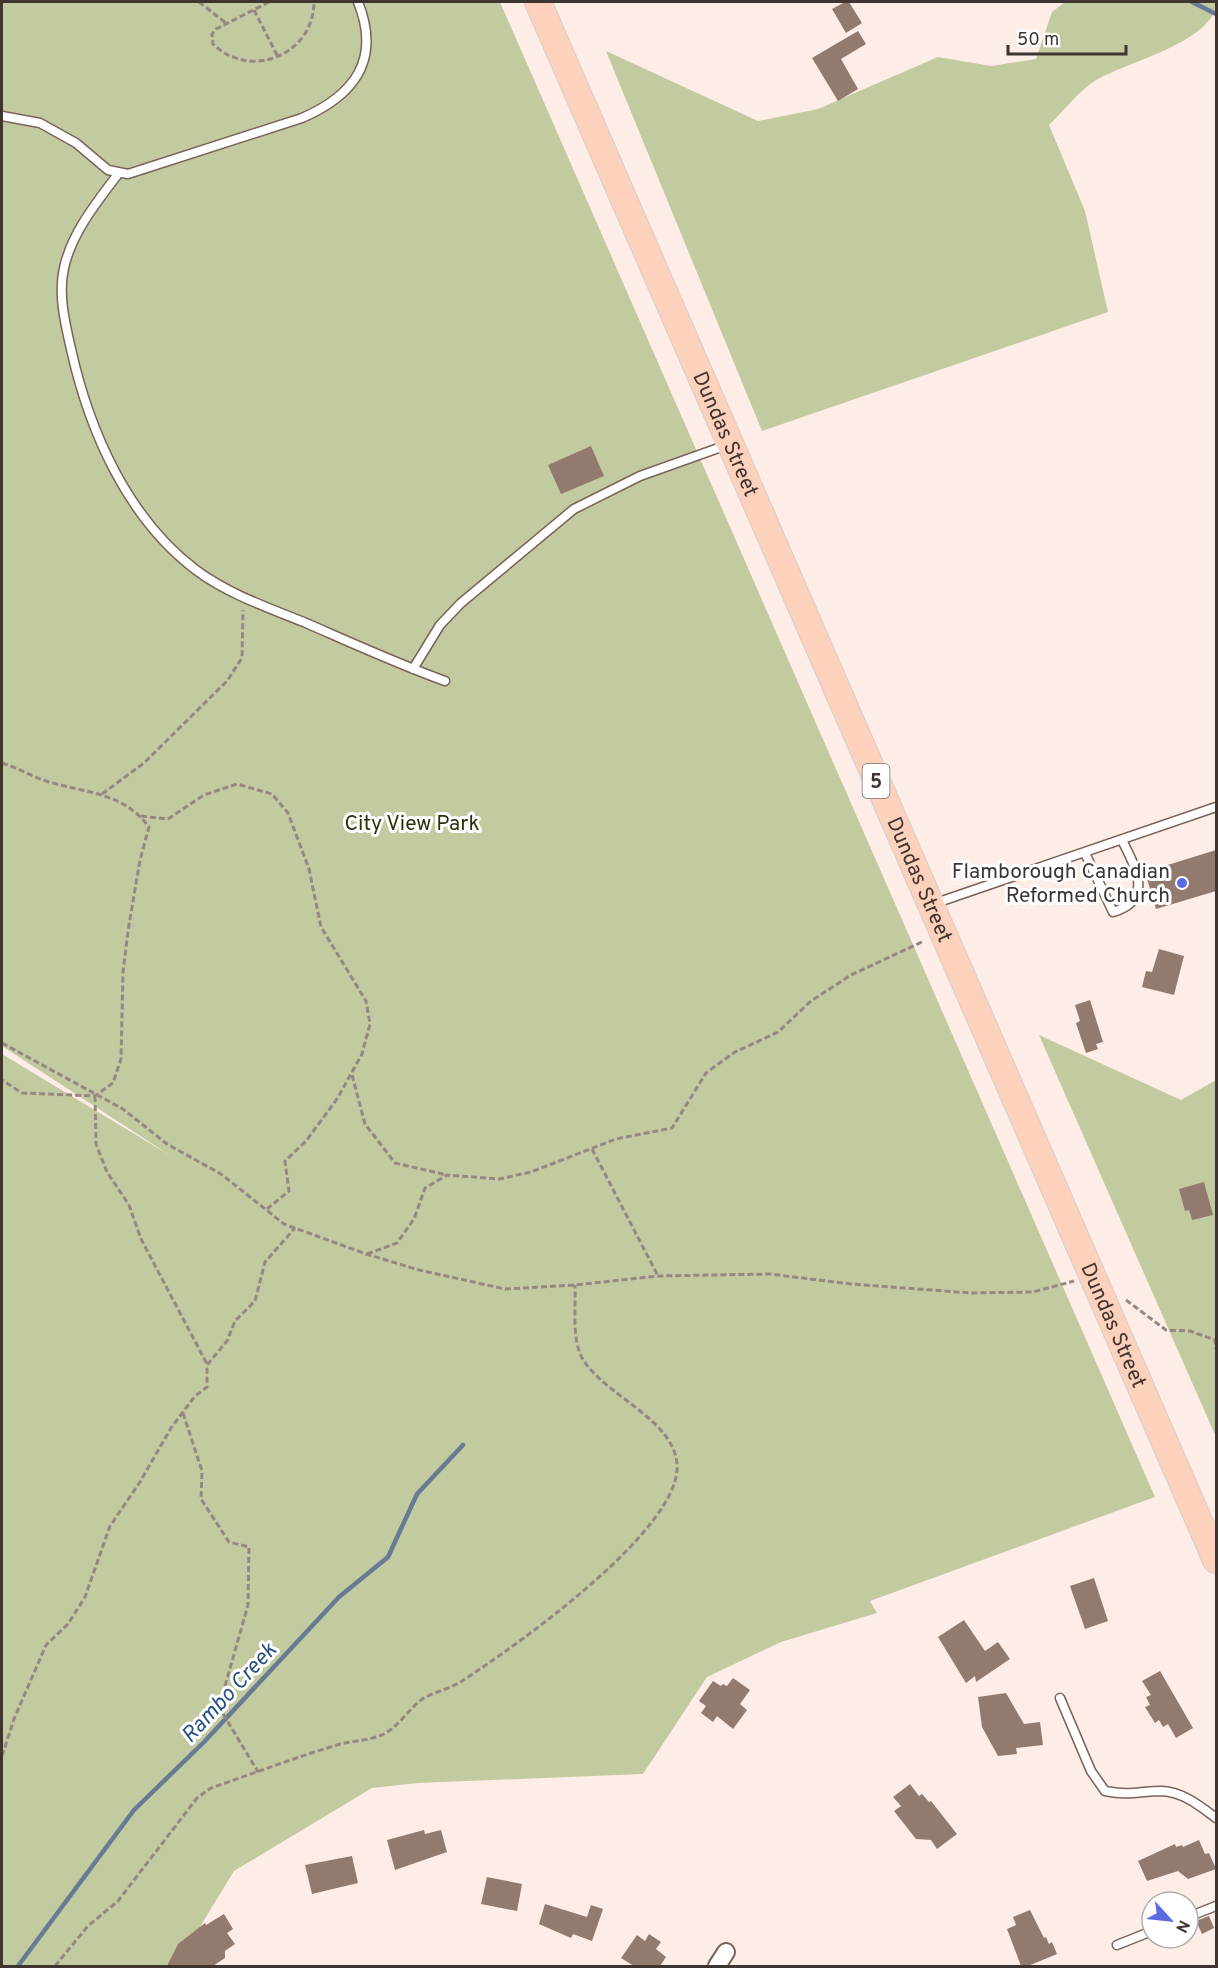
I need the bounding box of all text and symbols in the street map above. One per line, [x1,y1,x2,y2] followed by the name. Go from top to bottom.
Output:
[1008,18,1126,56] scale bar
[1017,29,1059,52] text: 50 m
[685,368,764,501] street label: Dundas Street
[862,764,890,798] road number: 5
[344,811,480,838] park label: City View Park
[879,813,958,947] street label: Dundas Street
[952,859,1170,910] place label: Flamborough Canadian Reformed Church
[1175,876,1189,890] marker: Flamborough Canadian Reformed Church
[1073,1259,1152,1393] street label: Dundas Street
[177,1637,284,1749] water label: Rambo Creek
[1140,1890,1200,1950] north arrow
[1170,1916,1193,1936] text: N

